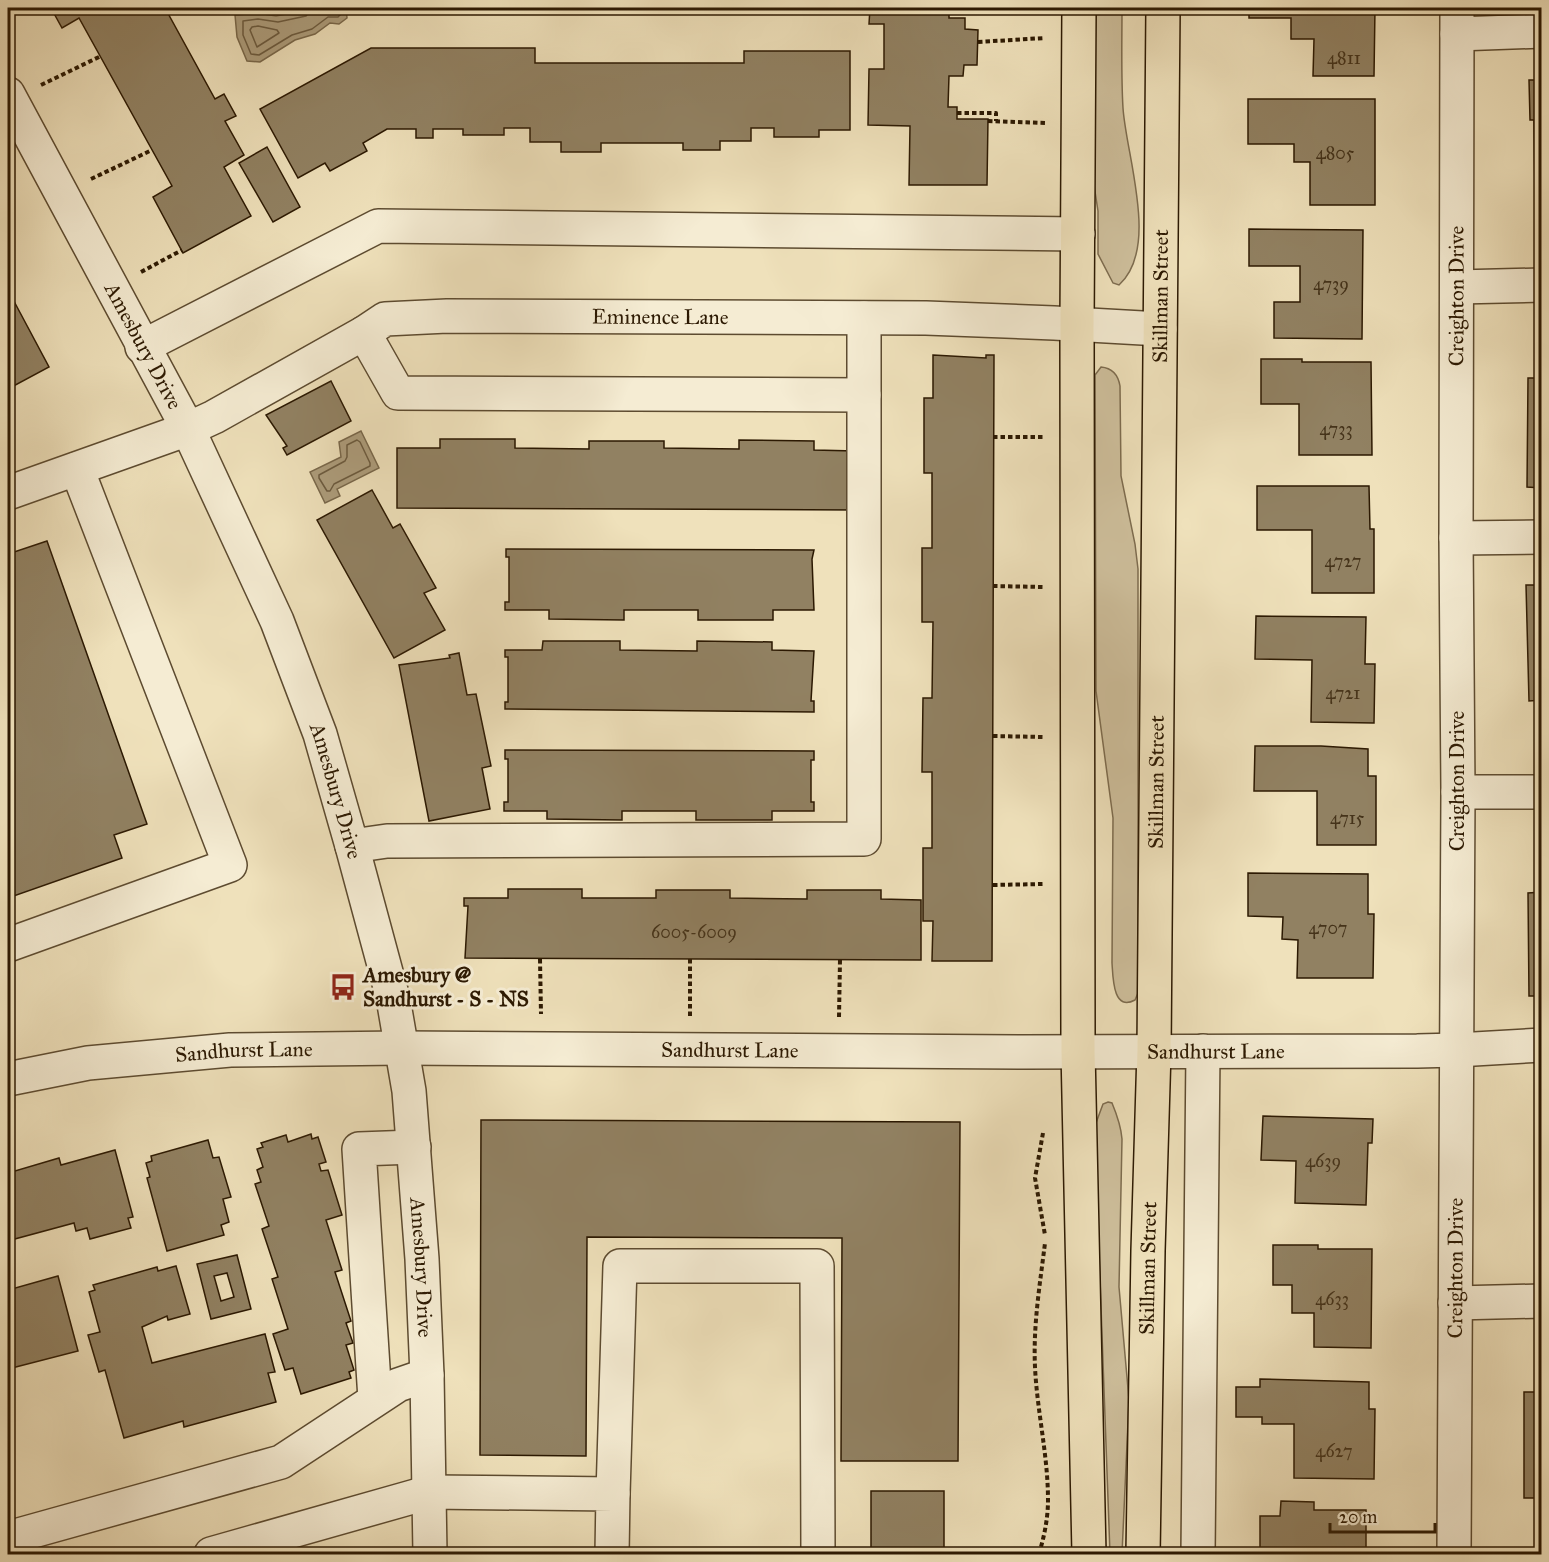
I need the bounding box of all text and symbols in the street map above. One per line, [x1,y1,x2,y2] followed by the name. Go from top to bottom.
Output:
[1327,47,1361,69] house number: 4811
[1316,142,1355,164] house number: 4805
[1443,225,1470,366] street label: Creighton Drive
[1147,229,1174,363] street label: Skillman Street
[1313,273,1349,295] house number: 4739
[98,277,188,414] street label: Amesbury Drive
[592,304,729,330] street label: Eminence Lane
[1319,418,1353,440] house number: 4733
[1325,550,1361,572] house number: 4727
[1326,682,1360,704] house number: 4721
[1444,710,1470,851] street label: Creighton Drive
[1143,715,1170,849] street label: Skillman Street
[304,718,368,862] street label: Amesbury Drive
[1330,807,1365,829] house number: 4715
[1309,917,1347,939] house number: 4707
[651,921,737,943] house number: 6005-6009
[361,962,529,1012] place label: Amesbury @ Sandhurst - S - NS
[328,972,358,1002] bus stop icon: Amesbury @ Sandhurst - S - NS
[174,1036,313,1068] street label: Sandhurst Lane
[661,1037,799,1064] street label: Sandhurst Lane
[1147,1038,1285,1065] street label: Sandhurst Lane
[1305,1150,1341,1172] house number: 4639
[404,1195,438,1338] street label: Amesbury Drive
[1442,1197,1469,1338] street label: Creighton Drive
[1134,1200,1163,1335] street label: Skillman Street
[1315,1288,1349,1310] house number: 4633
[1315,1440,1353,1462] house number: 4627
[1330,1496,1435,1534] scale bar
[1339,1506,1377,1528] text: 20 m

